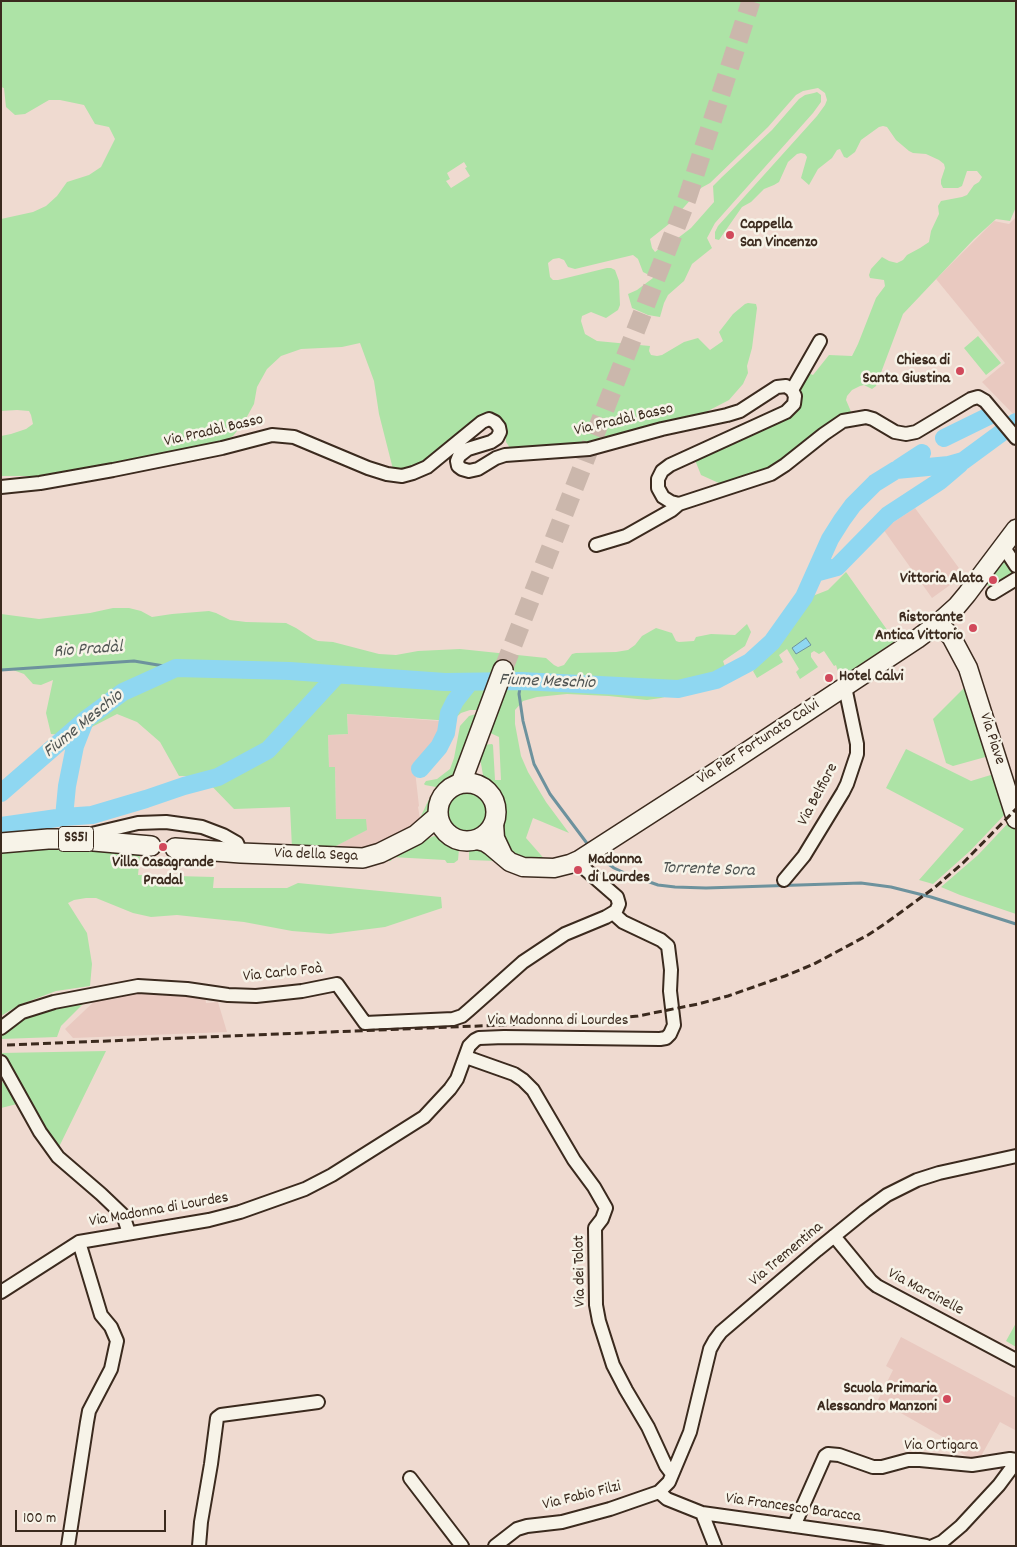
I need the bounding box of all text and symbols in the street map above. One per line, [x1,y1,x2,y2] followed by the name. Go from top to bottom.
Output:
[740,216,818,254] place label: Cappella San Vincenzo
[724,229,736,241] marker: Cappella San Vincenzo
[863,352,950,390] place label: Chiesa di Santa Giustina
[954,365,966,377] marker: Chiesa di Santa Giustina
[573,400,675,442] street label: Via Pradàl Basso
[163,411,265,453] street label: Via Pradàl Basso
[900,570,983,590] place label: Vittoria Alata
[987,574,999,586] marker: Vittoria Alata
[875,609,963,647] place label: Ristorante Antica Vittorio
[967,622,979,634] marker: Ristorante Antica Vittorio
[53,638,123,664] water label: Rio Pradàl
[839,668,904,688] place label: Hotel Calvi
[498,671,596,695] water label: Fiume Meschio
[823,672,835,684] marker: Hotel Calvi
[40,686,128,764] water label: Fiume Meschio
[694,696,824,790] street label: Via Pier Fortunato Calvi
[974,711,1008,767] street label: Via Piave
[795,761,843,829] street label: Via Belfiore
[58,826,94,852] road number: SS51
[157,841,169,853] marker: Villa Casagrande Pradal
[274,845,358,867] street label: Via della Sega
[588,851,650,889] place label: Madonna di Lourdes
[112,854,214,892] place label: Villa Casagrande Pradal
[661,859,755,883] water label: Torrente Sora
[572,864,584,876] marker: Madonna di Lourdes
[242,960,324,988] street label: Via Carlo Foà
[487,1012,629,1032] street label: Via Madonna di Lourdes
[88,1189,230,1233] street label: Via Madonna di Lourdes
[746,1219,828,1291] street label: Via Trementina
[571,1235,591,1307] street label: Via dei Tolot
[884,1265,966,1321] street label: Via Marcinelle
[817,1380,937,1418] place label: Scuola Primaria Alessandro Manzoni
[941,1393,953,1405] marker: Scuola Primaria Alessandro Manzoni
[904,1437,978,1457] street label: Via Ortigara
[541,1478,623,1516] street label: Via Fabio Filzi
[724,1490,862,1528] street label: Via Francesco Baracca
[18,1500,169,1532] scale bar
[23,1508,56,1530] text: 100 m

